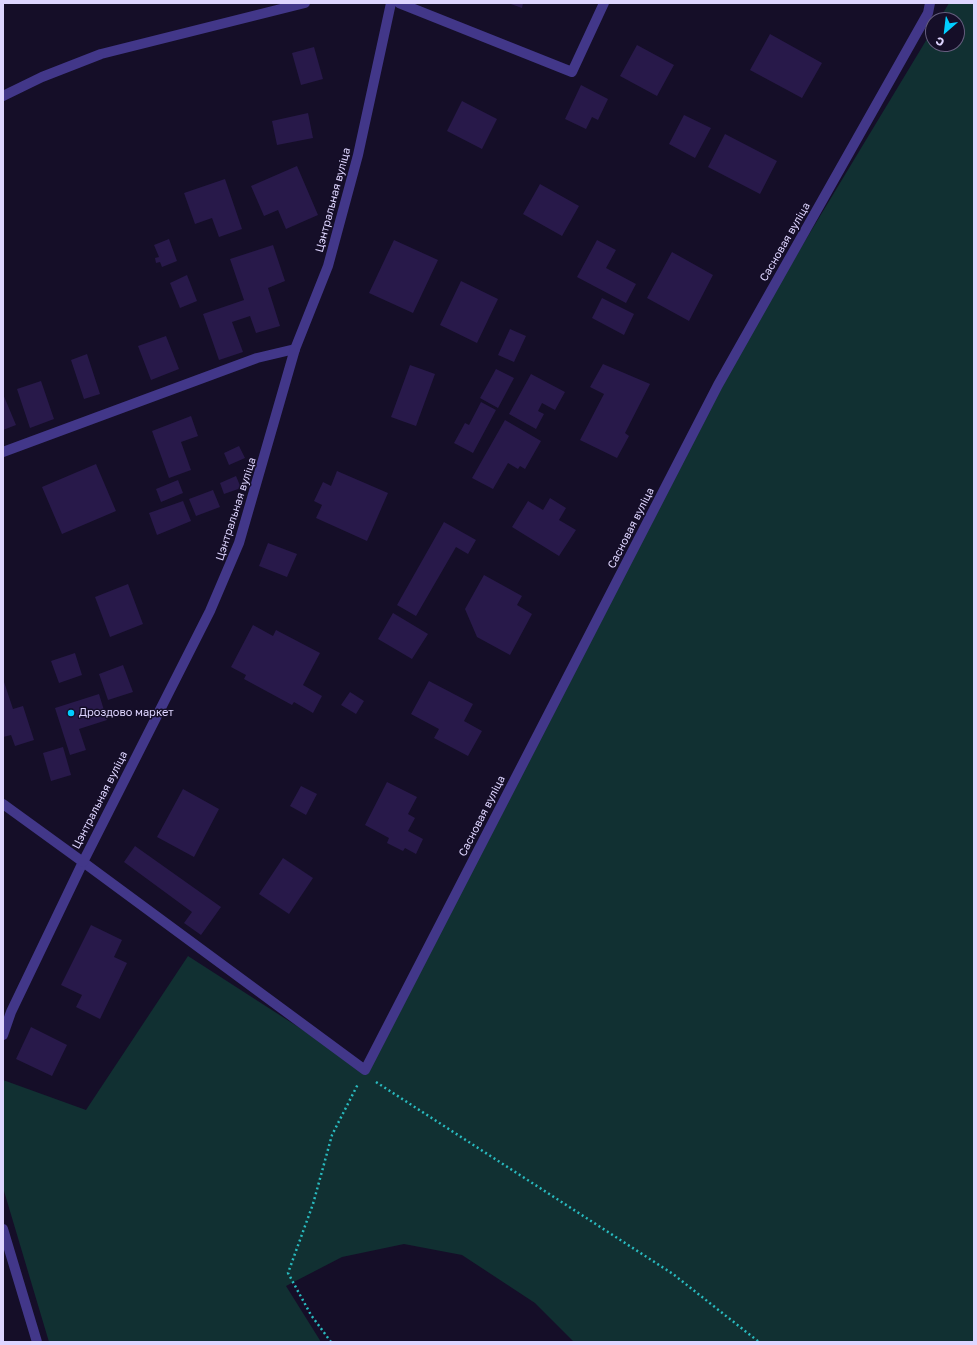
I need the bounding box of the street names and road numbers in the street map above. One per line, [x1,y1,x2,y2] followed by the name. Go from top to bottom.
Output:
[313,146,353,254] street label: Цэнтральная вуліца
[757,200,813,284] street label: Сасновая вуліца
[213,456,259,562] street label: Цэнтральная вуліца
[605,485,657,571] street label: Сасновая вуліца
[70,749,130,851] street label: Цэнтральная вуліца
[456,773,508,859] street label: Сасновая вуліца

